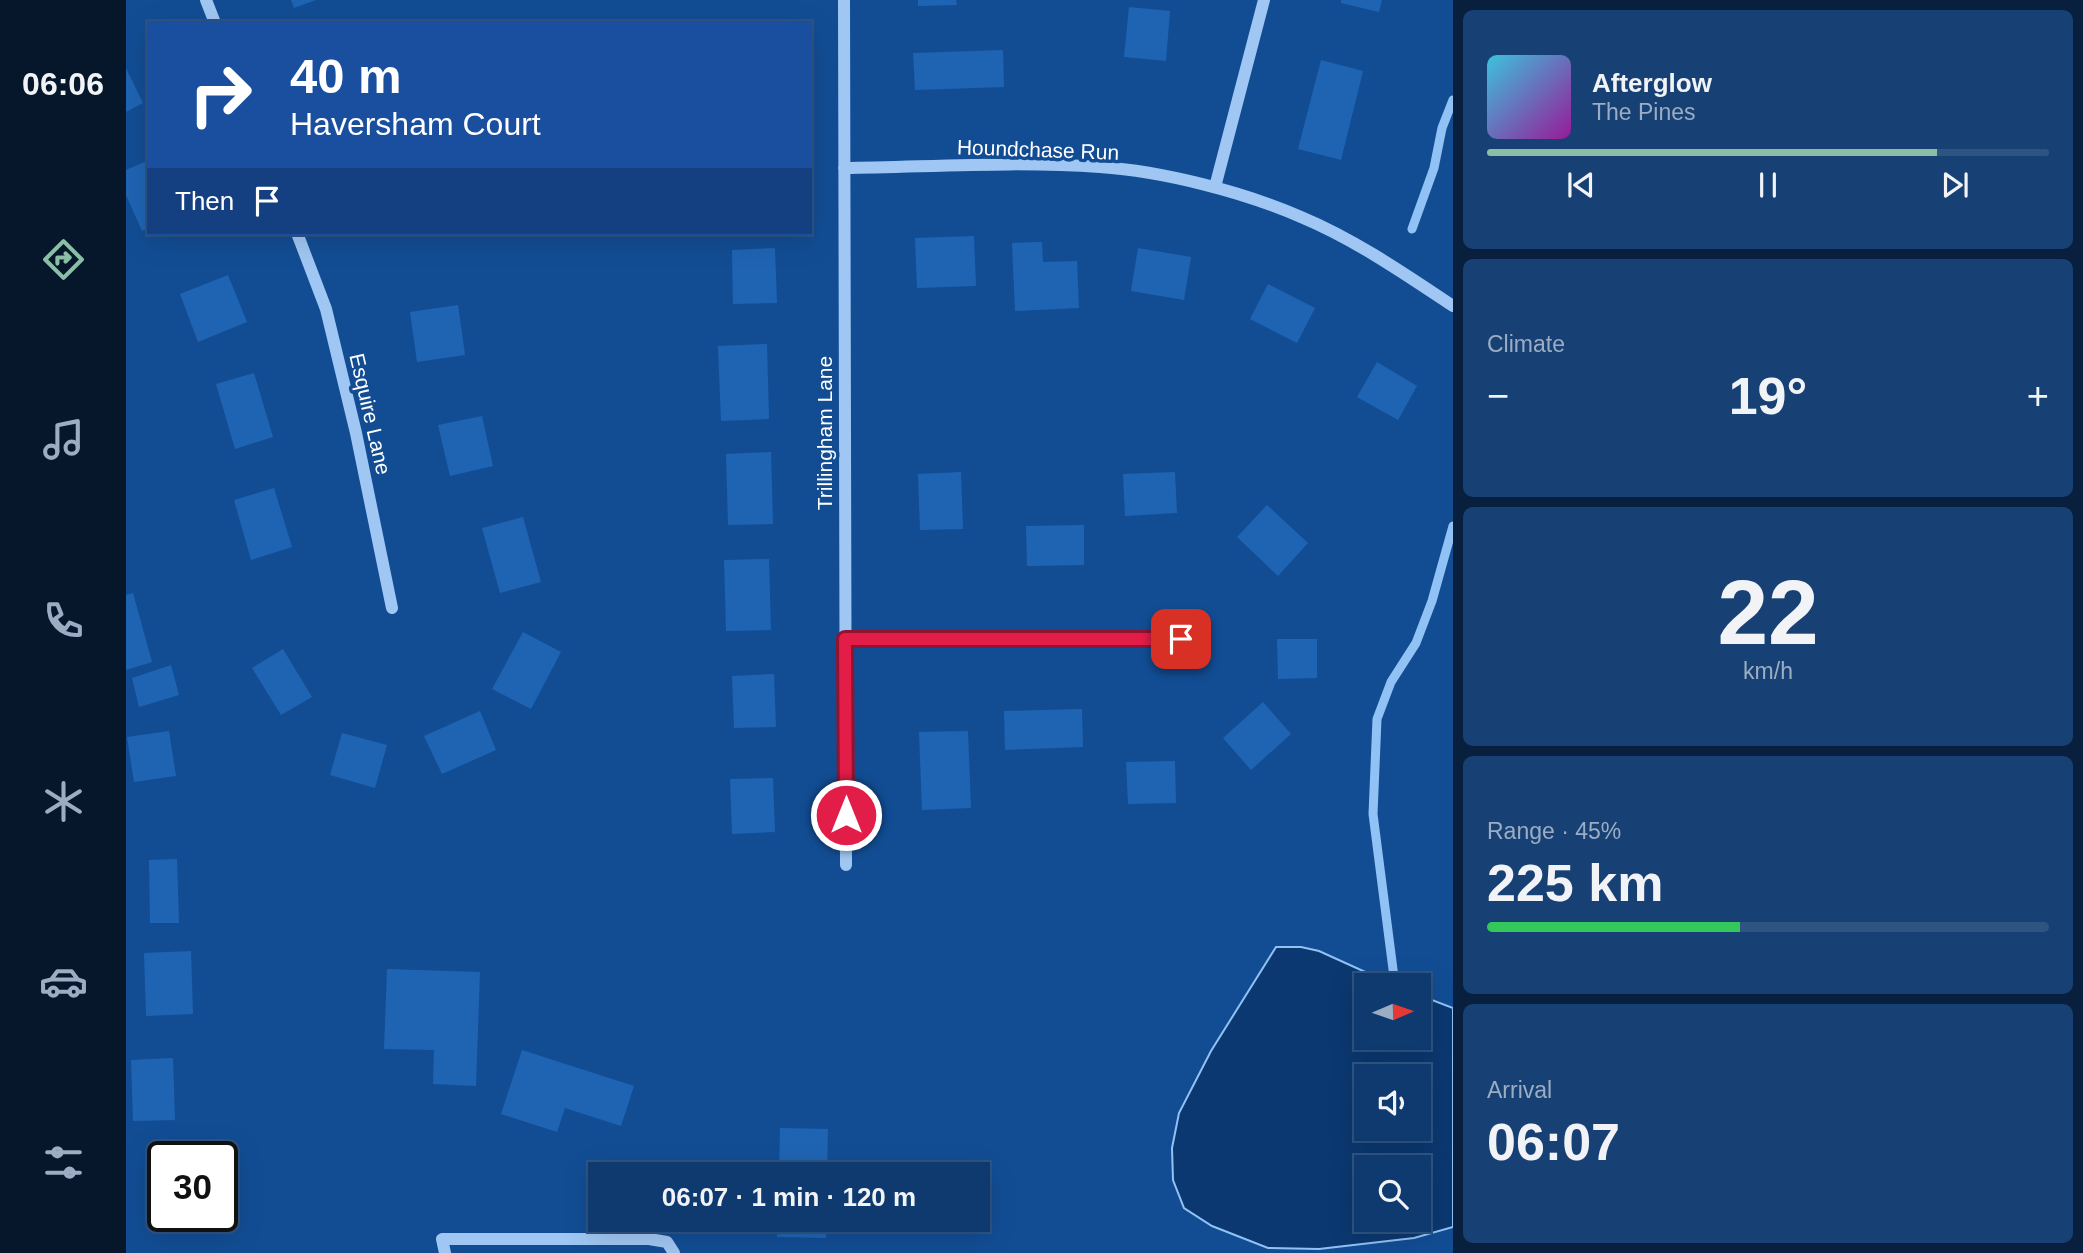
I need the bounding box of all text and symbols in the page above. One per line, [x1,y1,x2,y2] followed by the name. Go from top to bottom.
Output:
[175,49,266,140] icon: right
[290,49,402,103] text: 40 m
[22,66,104,102] text: 06:06
[1592,68,1712,98] text: Afterglow
[1592,99,1696,125] text: The Pines
[290,106,541,142] text: Haversham Court
[957,135,1120,164] street label: Houndchase Run
[1562,166,1600,204] icon: previous
[1749,166,1787,204] icon: pause
[1936,166,1974,204] icon: next
[248,182,286,220] icon: arrive
[175,186,234,216] text: Then
[39,235,88,284] icon: directions
[1487,331,1565,357] text: Climate
[345,351,396,477] street label: Esquire Lane
[813,356,836,510] street label: Trillingham Lane
[1729,367,1807,425] text: 19°
[1487,375,1509,417] text: −
[2027,375,2049,417] text: +
[39,415,88,464] icon: music
[1717,562,1819,663] text: 22
[39,596,88,645] icon: phone
[1151,609,1211,669] pin
[1162,620,1200,658] icon: arrive
[1743,658,1793,684] text: km/h
[39,777,88,826] icon: climate
[809,778,883,852] position arrow
[1487,818,1621,844] text: Range · 45%
[1487,854,1663,912] text: 225 km
[39,957,88,1006] icon: car
[1354,973,1432,1050] north arrow
[1354,973,1431,1232] map controls
[1354,1064,1431,1141] button: sound
[1487,1077,1552,1103] text: Arrival
[1487,1113,1620,1171] text: 06:07
[39,1138,88,1187] icon: filters
[147,1141,238,1232] speed limit sign: 30
[1354,1155,1431,1232] button: search
[662,1182,916,1212] text: 06:07 · 1 min · 120 m

